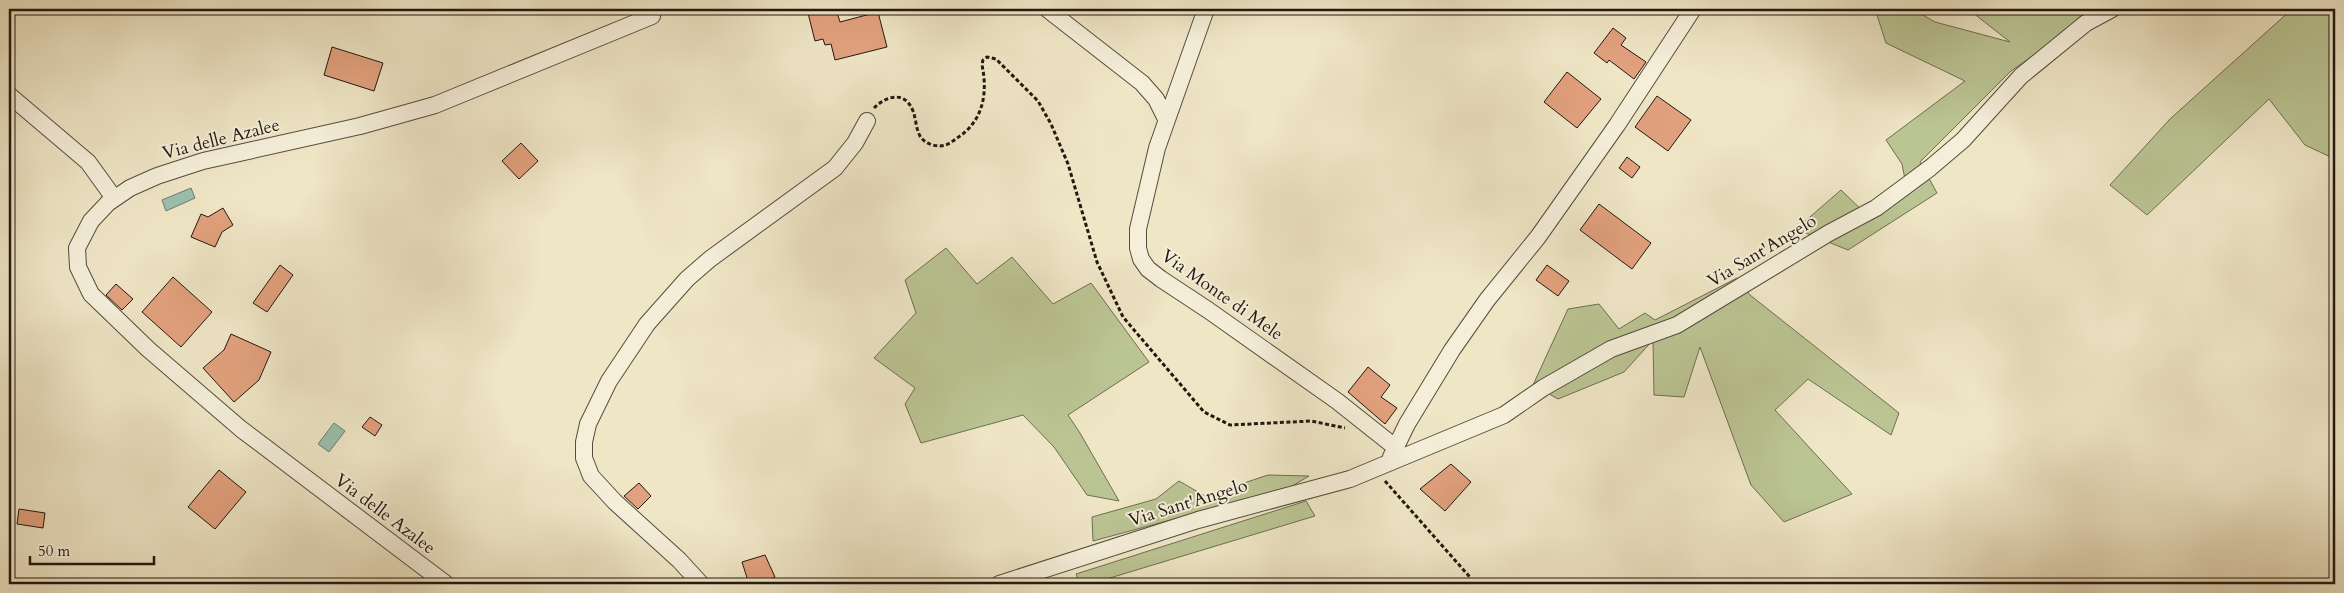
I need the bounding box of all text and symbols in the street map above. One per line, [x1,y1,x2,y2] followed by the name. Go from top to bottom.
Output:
[160,112,282,166] street label: Via delle Azalee
[1703,208,1822,293] street label: Via Sant'Angelo
[1156,243,1288,347] street label: Via Monte di Mele
[329,468,441,560] street label: Via delle Azalee
[1125,473,1251,533] street label: Via Sant'Angelo
[30,533,154,565] scale bar
[38,541,70,561] text: 50 m

